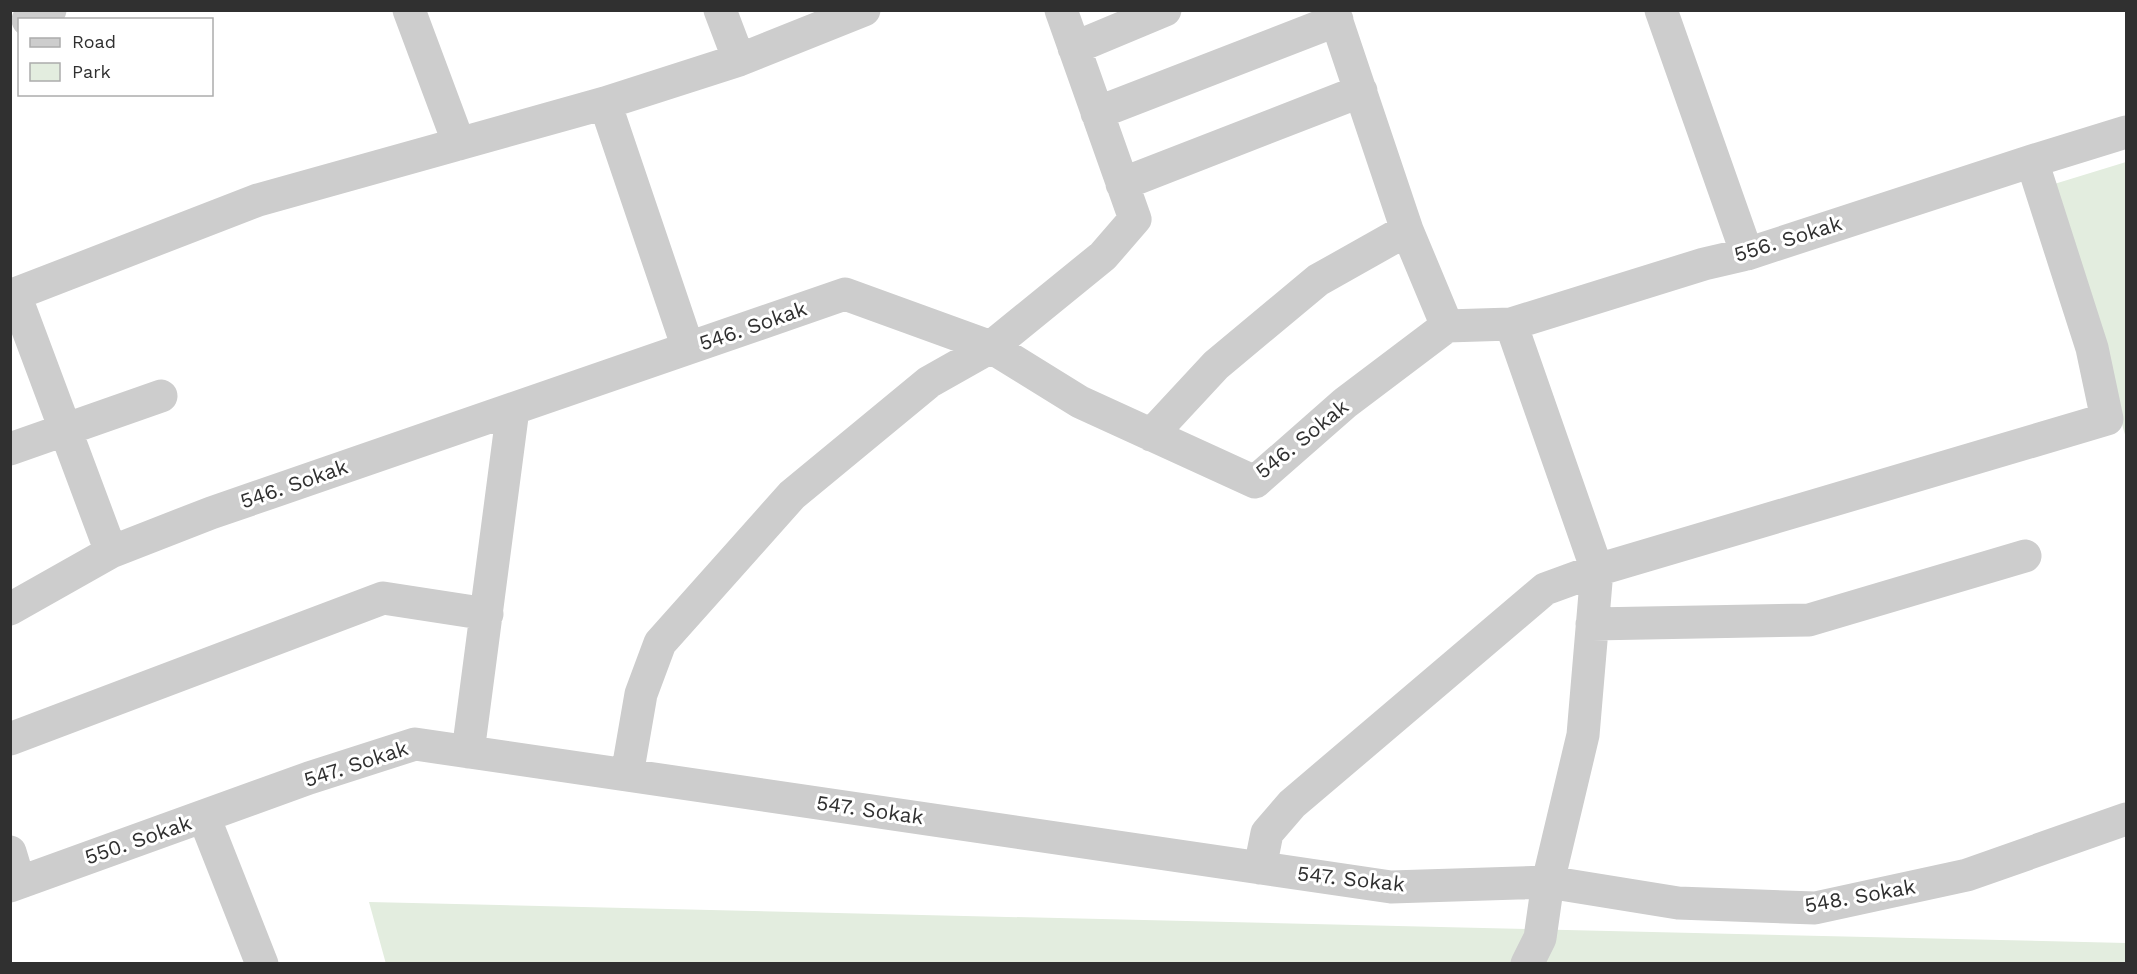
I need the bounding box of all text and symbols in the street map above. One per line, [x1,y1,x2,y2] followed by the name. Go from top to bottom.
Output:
[18,18,213,96] legend
[72,31,116,52] text: Road
[72,61,111,82] text: Park
[1731,210,1845,267] street label: 556. Sokak
[696,295,810,356] street label: 546. Sokak
[1250,394,1353,484] street label: 546. Sokak
[237,453,351,514] street label: 546. Sokak
[301,735,411,792] street label: 547. Sokak
[815,790,925,829] street label: 547. Sokak
[81,810,195,869] street label: 550. Sokak
[1296,860,1406,897] street label: 547. Sokak
[1802,873,1917,918] street label: 548. Sokak

